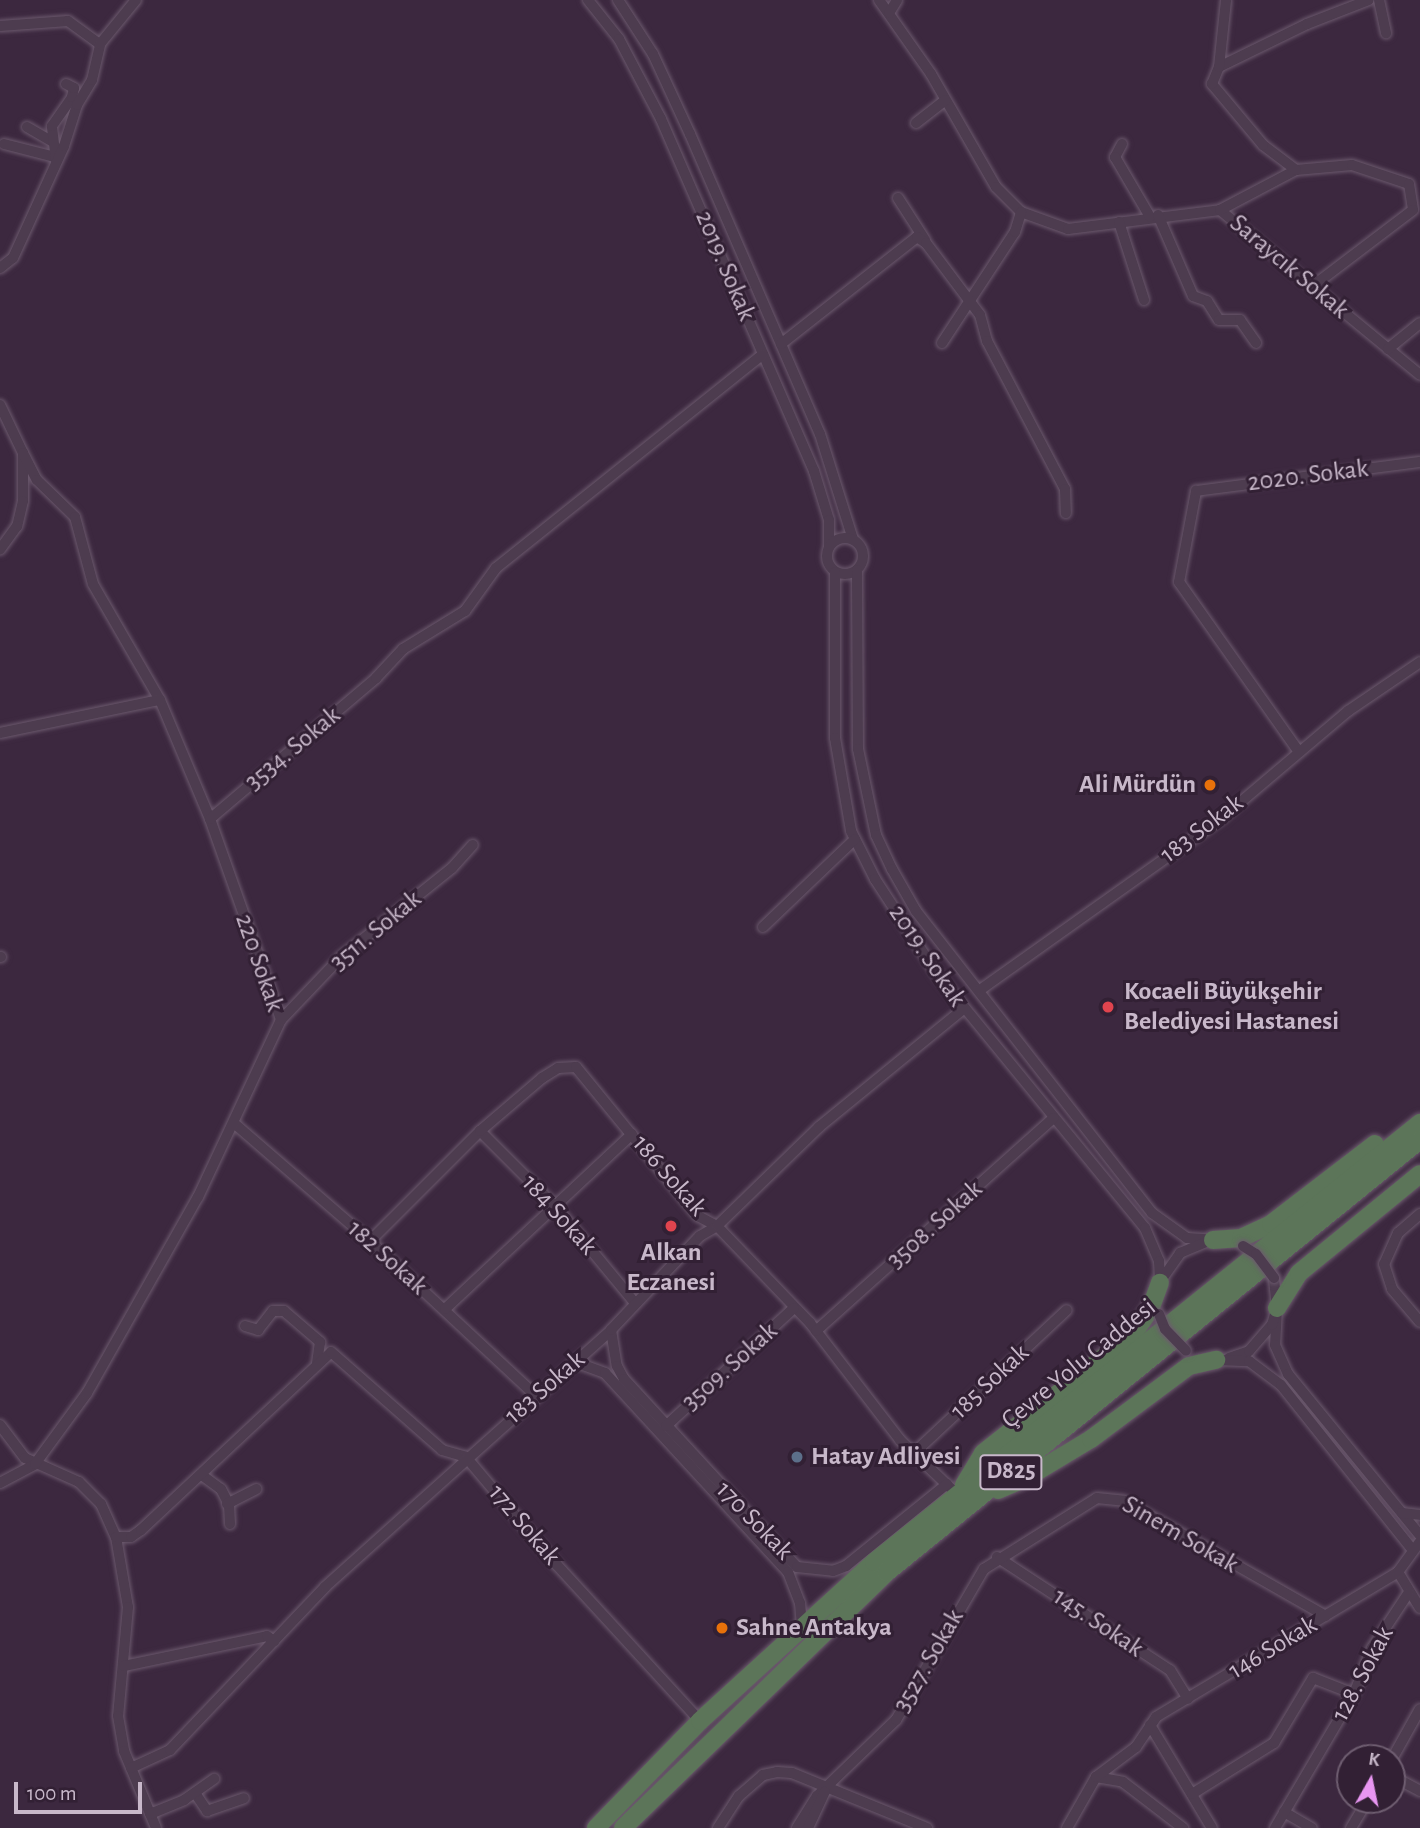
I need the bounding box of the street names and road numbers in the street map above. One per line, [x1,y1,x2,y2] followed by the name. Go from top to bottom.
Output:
[688,206,762,326] street label: 2019. Sokak
[1223,208,1355,326] street label: Saraycık Sokak
[1246,453,1370,499] street label: 2020. Sokak
[239,700,347,798] street label: 3534. Sokak
[1154,788,1250,870] street label: 183 Sokak
[324,884,428,978] street label: 3511. Sokak
[881,899,973,1013] street label: 2019. Sokak
[228,910,290,1016] street label: 220 Sokak
[625,1129,713,1223] street label: 186 Sokak
[515,1168,603,1262] street label: 184 Sokak
[881,1174,989,1276] street label: 3508. Sokak
[340,1214,434,1302] street label: 182 Sokak
[995,1292,1163,1436] street label: Çevre Yolu Caddesi
[676,1316,784,1418] street label: 3509. Sokak
[944,1338,1036,1426] street label: 185 Sokak
[499,1345,591,1431] street label: 183 Sokak
[978,1452,1044,1492] road number: D825
[709,1475,799,1567] street label: 170 Sokak
[481,1478,567,1572] street label: 172 Sokak
[1116,1489,1244,1581] street label: Sinem Sokak
[1047,1581,1149,1665] street label: 145. Sokak
[887,1604,971,1718] street label: 3527. Sokak
[1223,1609,1323,1687] street label: 146 Sokak
[1325,1621,1401,1727] street label: 128. Sokak

